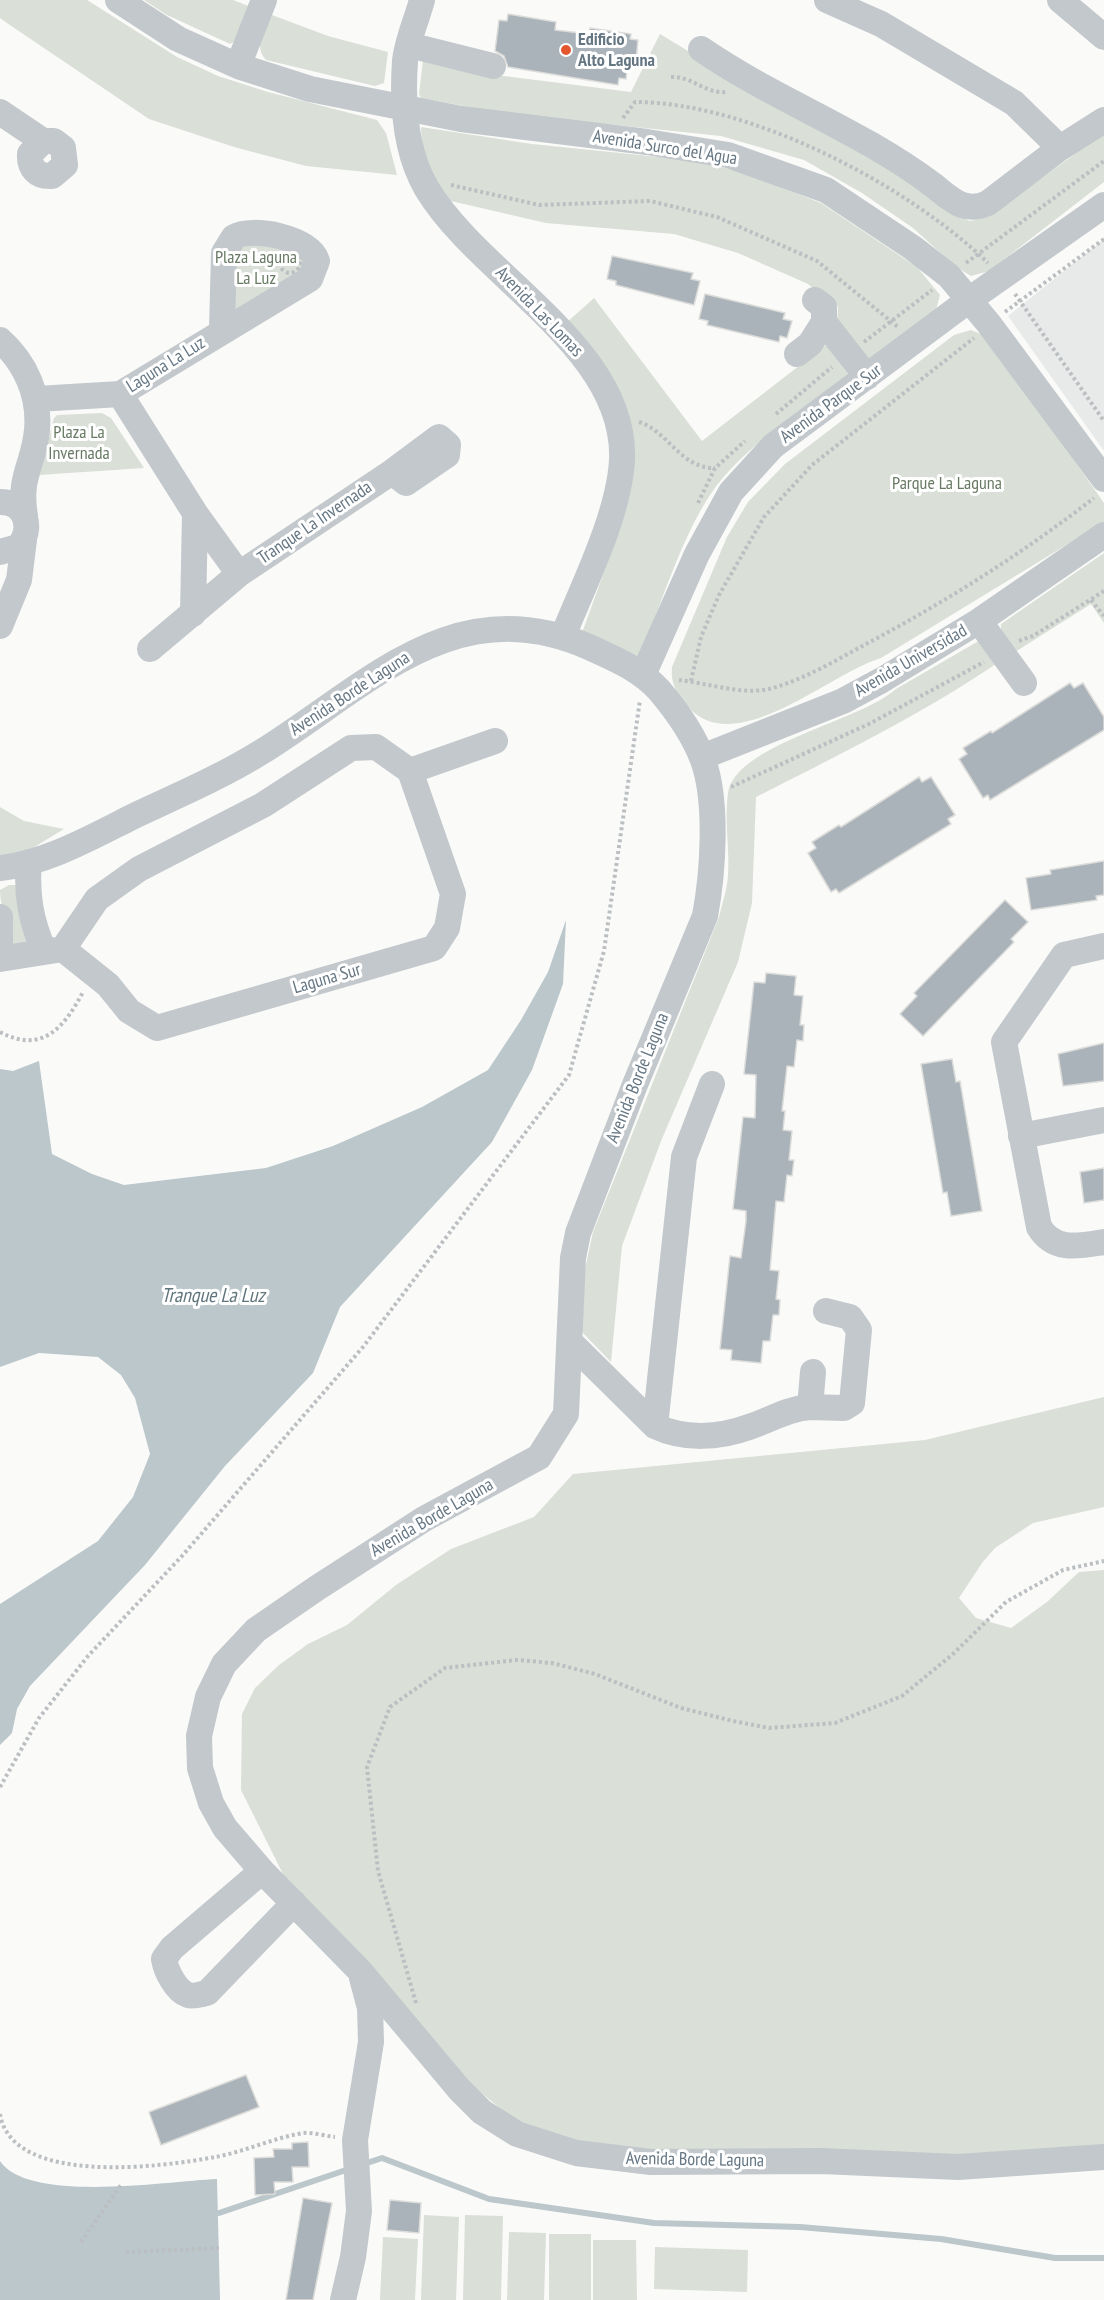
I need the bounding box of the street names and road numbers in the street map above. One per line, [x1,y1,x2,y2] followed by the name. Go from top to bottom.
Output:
[591,126,739,170] street label: Avenida Surco del Agua
[491,263,587,361] street label: Avenida Las Lomas
[123,332,209,398] street label: Laguna La Luz
[776,360,886,448] street label: Avenida Parque Sur
[254,477,376,569] street label: Tranque La Invernada
[851,620,971,702] street label: Avenida Universidad
[286,647,414,741] street label: Avenida Borde Laguna
[291,959,363,999] street label: Laguna Sur
[602,1010,674,1146] street label: Avenida Borde Laguna
[367,1474,497,1562] street label: Avenida Borde Laguna
[626,2148,764,2172] street label: Avenida Borde Laguna

